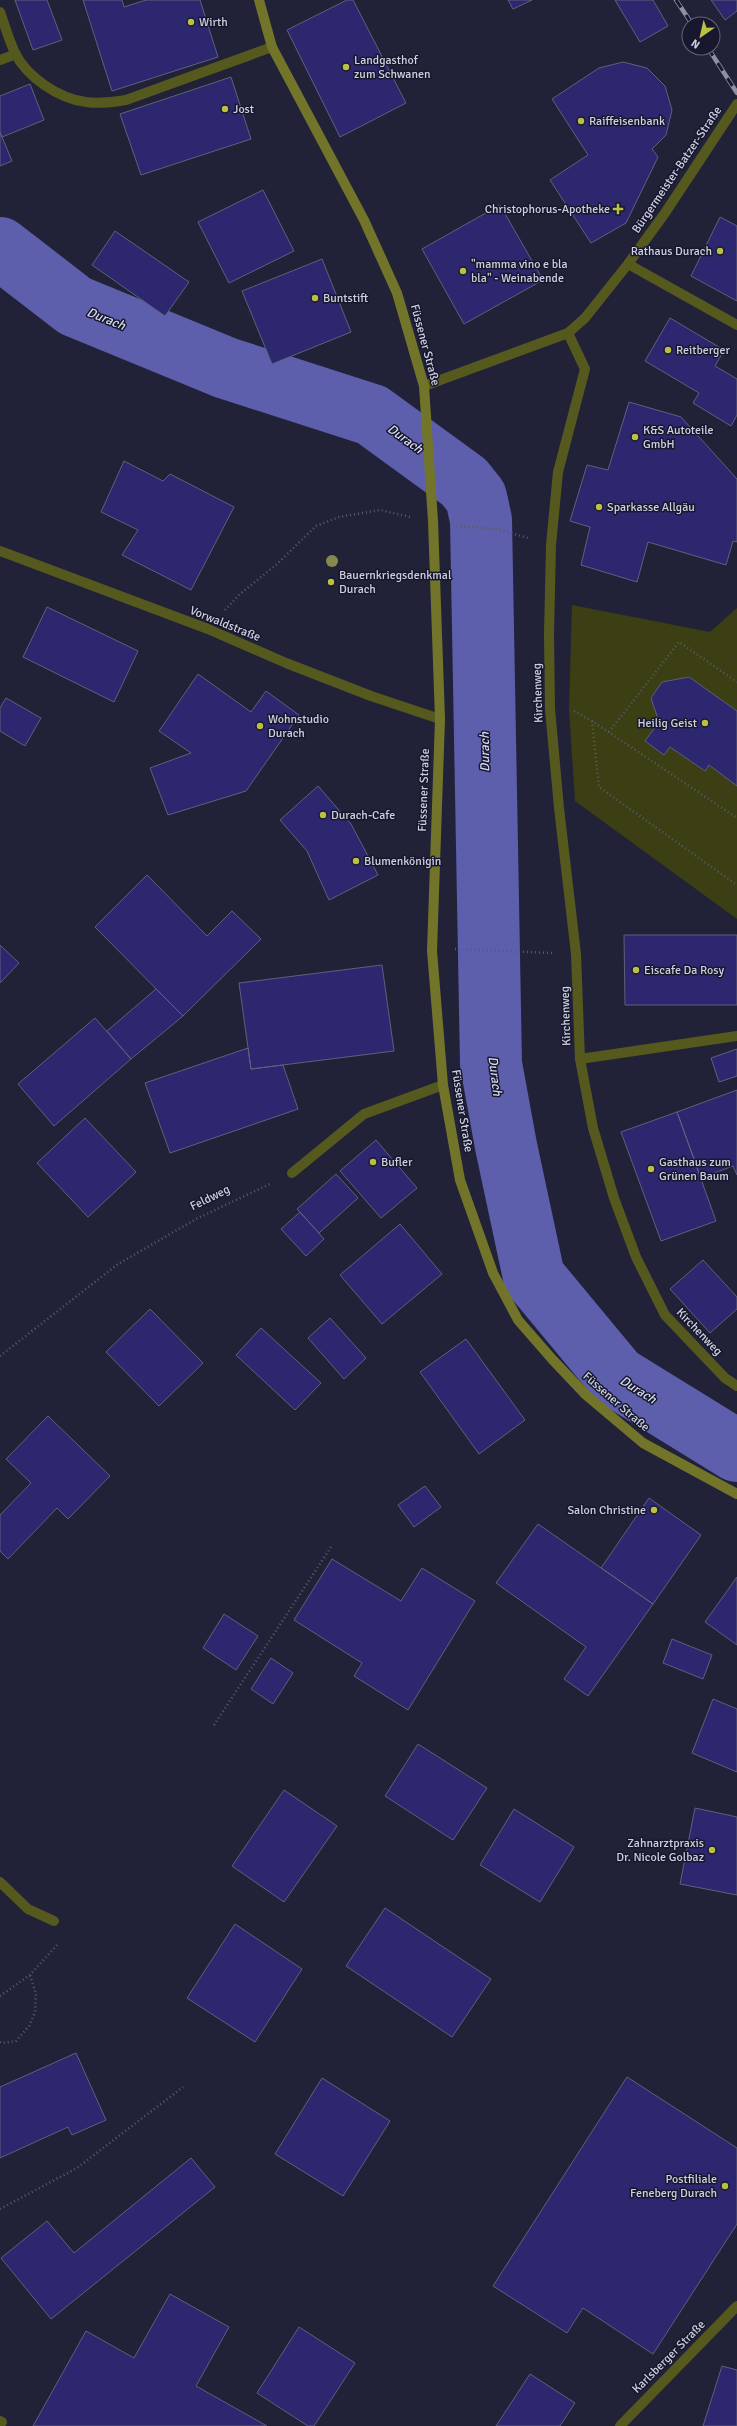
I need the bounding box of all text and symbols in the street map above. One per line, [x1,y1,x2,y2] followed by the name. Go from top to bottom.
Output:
[199,15,228,30] place label: Wirth
[681,16,721,56] north arrow
[186,17,196,27] marker: Wirth
[689,36,702,51] text: N
[354,53,431,82] place label: Landgasthof zum Schwanen
[341,62,351,72] marker: Landgasthof zum Schwanen
[233,102,254,117] place label: Jost
[220,104,230,114] marker: Jost
[629,104,725,236] street label: Bürgermeister-Batzer-Straße
[589,114,665,129] place label: Raiffeisenbank
[576,116,586,126] marker: Raiffeisenbank
[485,202,610,217] place label: Christophorus-Apotheke
[613,204,623,214] marker: Christophorus-Apotheke
[631,244,712,259] place label: Rathaus Durach
[715,246,725,256] marker: Rathaus Durach
[471,257,568,286] place label: "mamma vino e bla bla" - Weinabende
[458,266,468,276] marker: "mamma vino e bla bla" - Weinabende
[323,291,368,306] place label: Buntstift
[310,293,320,303] marker: Buntstift
[407,303,443,387] street label: Füssener Straße
[84,304,128,334] water label: Durach
[676,343,730,358] place label: Reitberger
[663,345,673,355] marker: Reitberger
[384,421,427,458] water label: Durach
[643,423,714,452] place label: K&S Autoteile GmbH
[630,432,640,442] marker: K&S Autoteile GmbH
[607,500,695,515] place label: Sparkasse Allgäu
[594,502,604,512] marker: Sparkasse Allgäu
[339,568,452,597] place label: Bauernkriegsdenkmal Durach
[326,577,336,587] marker: Bauernkriegsdenkmal Durach
[187,603,263,645] street label: Vorwaldstraße
[529,663,547,723] street label: Kirchenweg
[268,712,329,741] place label: Wohnstudio Durach
[638,716,697,731] place label: Heilig Geist
[700,718,710,728] marker: Heilig Geist
[255,721,265,731] marker: Wohnstudio Durach
[477,731,493,772] water label: Durach
[415,748,433,832] street label: Füssener Straße
[331,808,395,823] place label: Durach-Cafe
[318,810,328,820] marker: Durach-Cafe
[364,854,441,869] place label: Blumenkönigin
[351,856,361,866] marker: Blumenkönigin
[644,963,725,978] place label: Eiscafe Da Rosy
[631,965,641,975] marker: Eiscafe Da Rosy
[557,986,575,1046] street label: Kirchenweg
[485,1055,505,1098] water label: Durach
[448,1069,476,1153] street label: Füssener Straße
[381,1155,413,1170] place label: Bufler
[659,1155,731,1184] place label: Gasthaus zum Grünen Baum
[368,1157,378,1167] marker: Bufler
[646,1164,656,1174] marker: Gasthaus zum Grünen Baum
[188,1182,232,1214] street label: Feldweg
[673,1305,725,1359] street label: Kirchenweg
[580,1369,652,1435] street label: Füssener Straße
[617,1373,660,1408] water label: Durach
[567,1503,646,1518] place label: Salon Christine
[649,1505,659,1515] marker: Salon Christine
[616,1836,704,1865] place label: Zahnarztpraxis Dr. Nicole Golbaz
[707,1845,717,1855] marker: Zahnarztpraxis Dr. Nicole Golbaz
[630,2172,717,2201] place label: Postfiliale Feneberg Durach
[720,2181,730,2191] marker: Postfiliale Feneberg Durach
[629,2317,709,2397] street label: Karlsberger Straße

